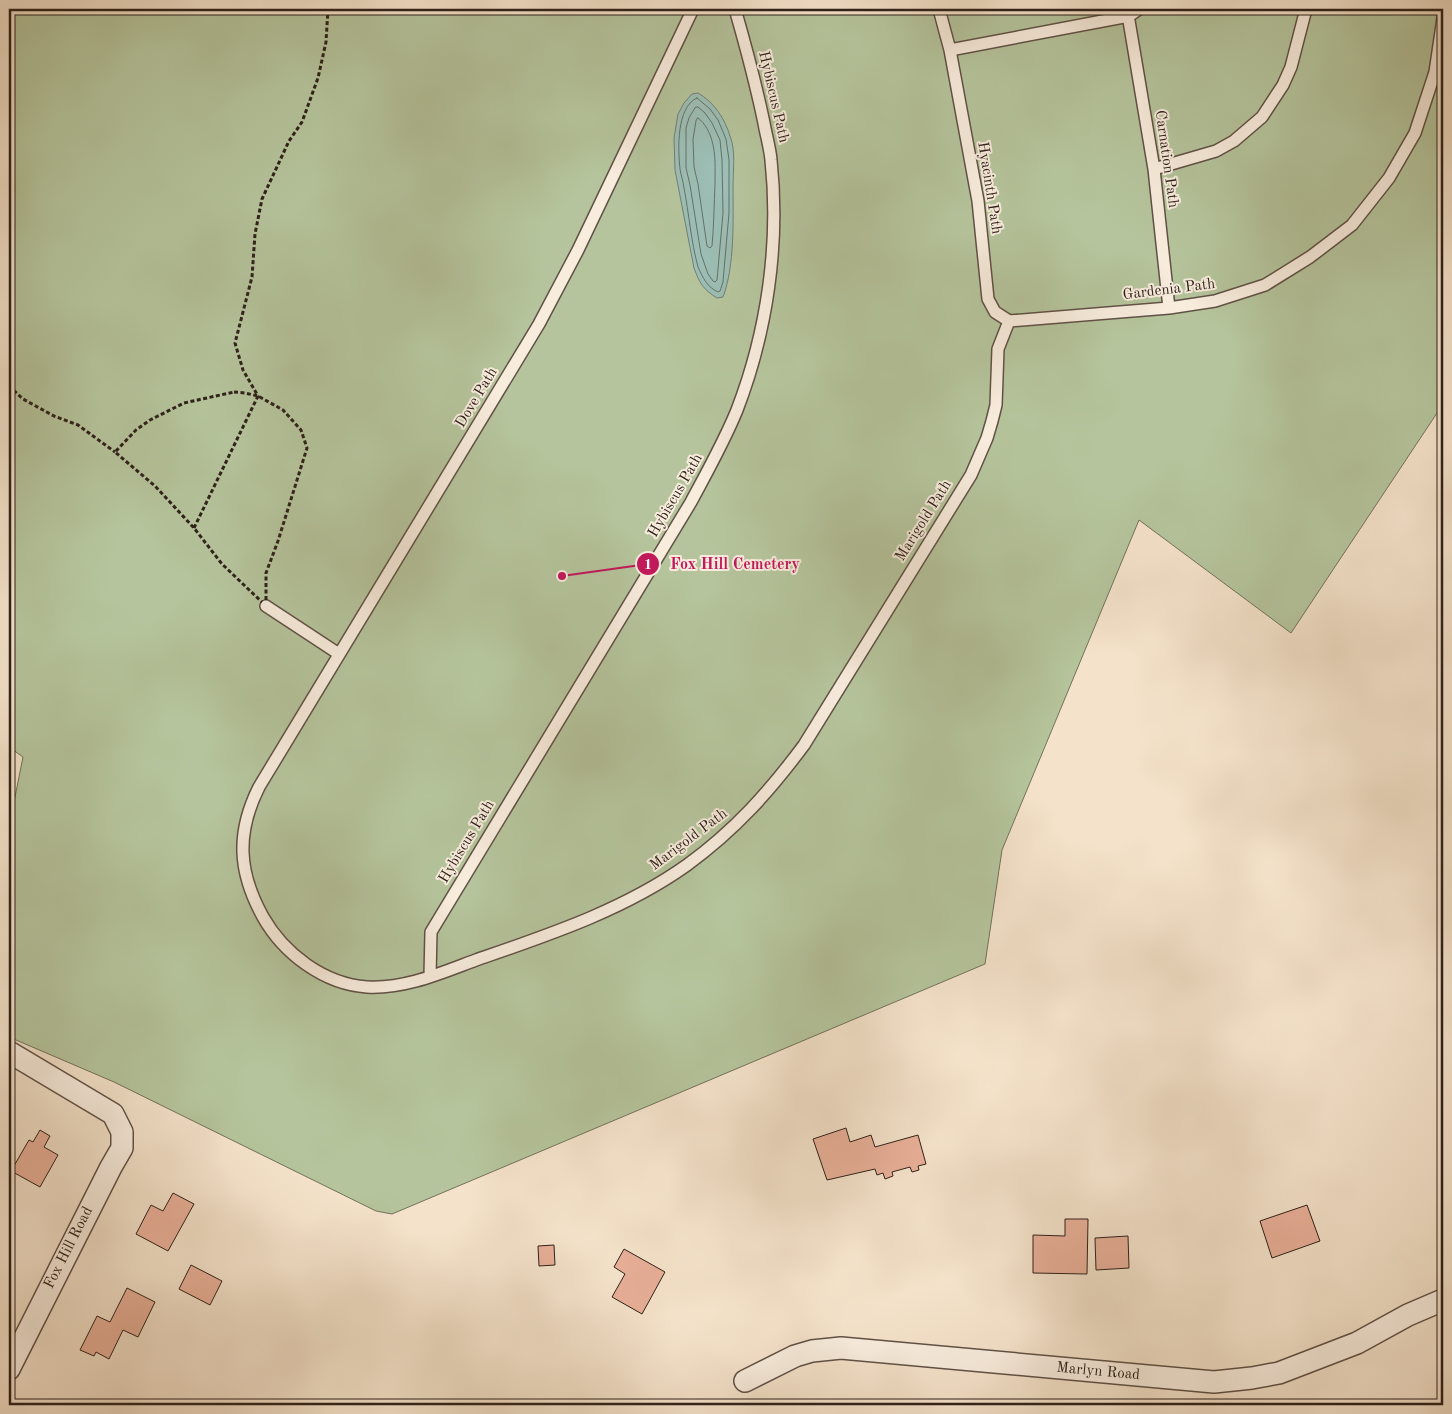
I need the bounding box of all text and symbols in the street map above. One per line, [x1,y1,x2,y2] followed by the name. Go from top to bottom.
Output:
[755,50,791,144] street label: Hybiscus Path
[1152,109,1180,209] street label: Carnation Path
[974,141,1004,235] street label: Hyacinth Path
[1122,277,1216,303] street label: Gardenia Path
[453,365,501,431] street label: Dove Path
[646,452,706,540] street label: Hybiscus Path
[893,478,955,564] street label: Marigold Path
[635,548,810,579] callout: Fox Hill Cemetery
[670,557,800,573] text: Fox Hill Cemetery
[644,558,652,573] text: 1
[436,798,498,886] street label: Hybiscus Path
[648,806,730,874] street label: Marigold Path
[42,1204,96,1291] street label: Fox Hill Road
[1056,1360,1141,1383] street label: Marlyn Road

